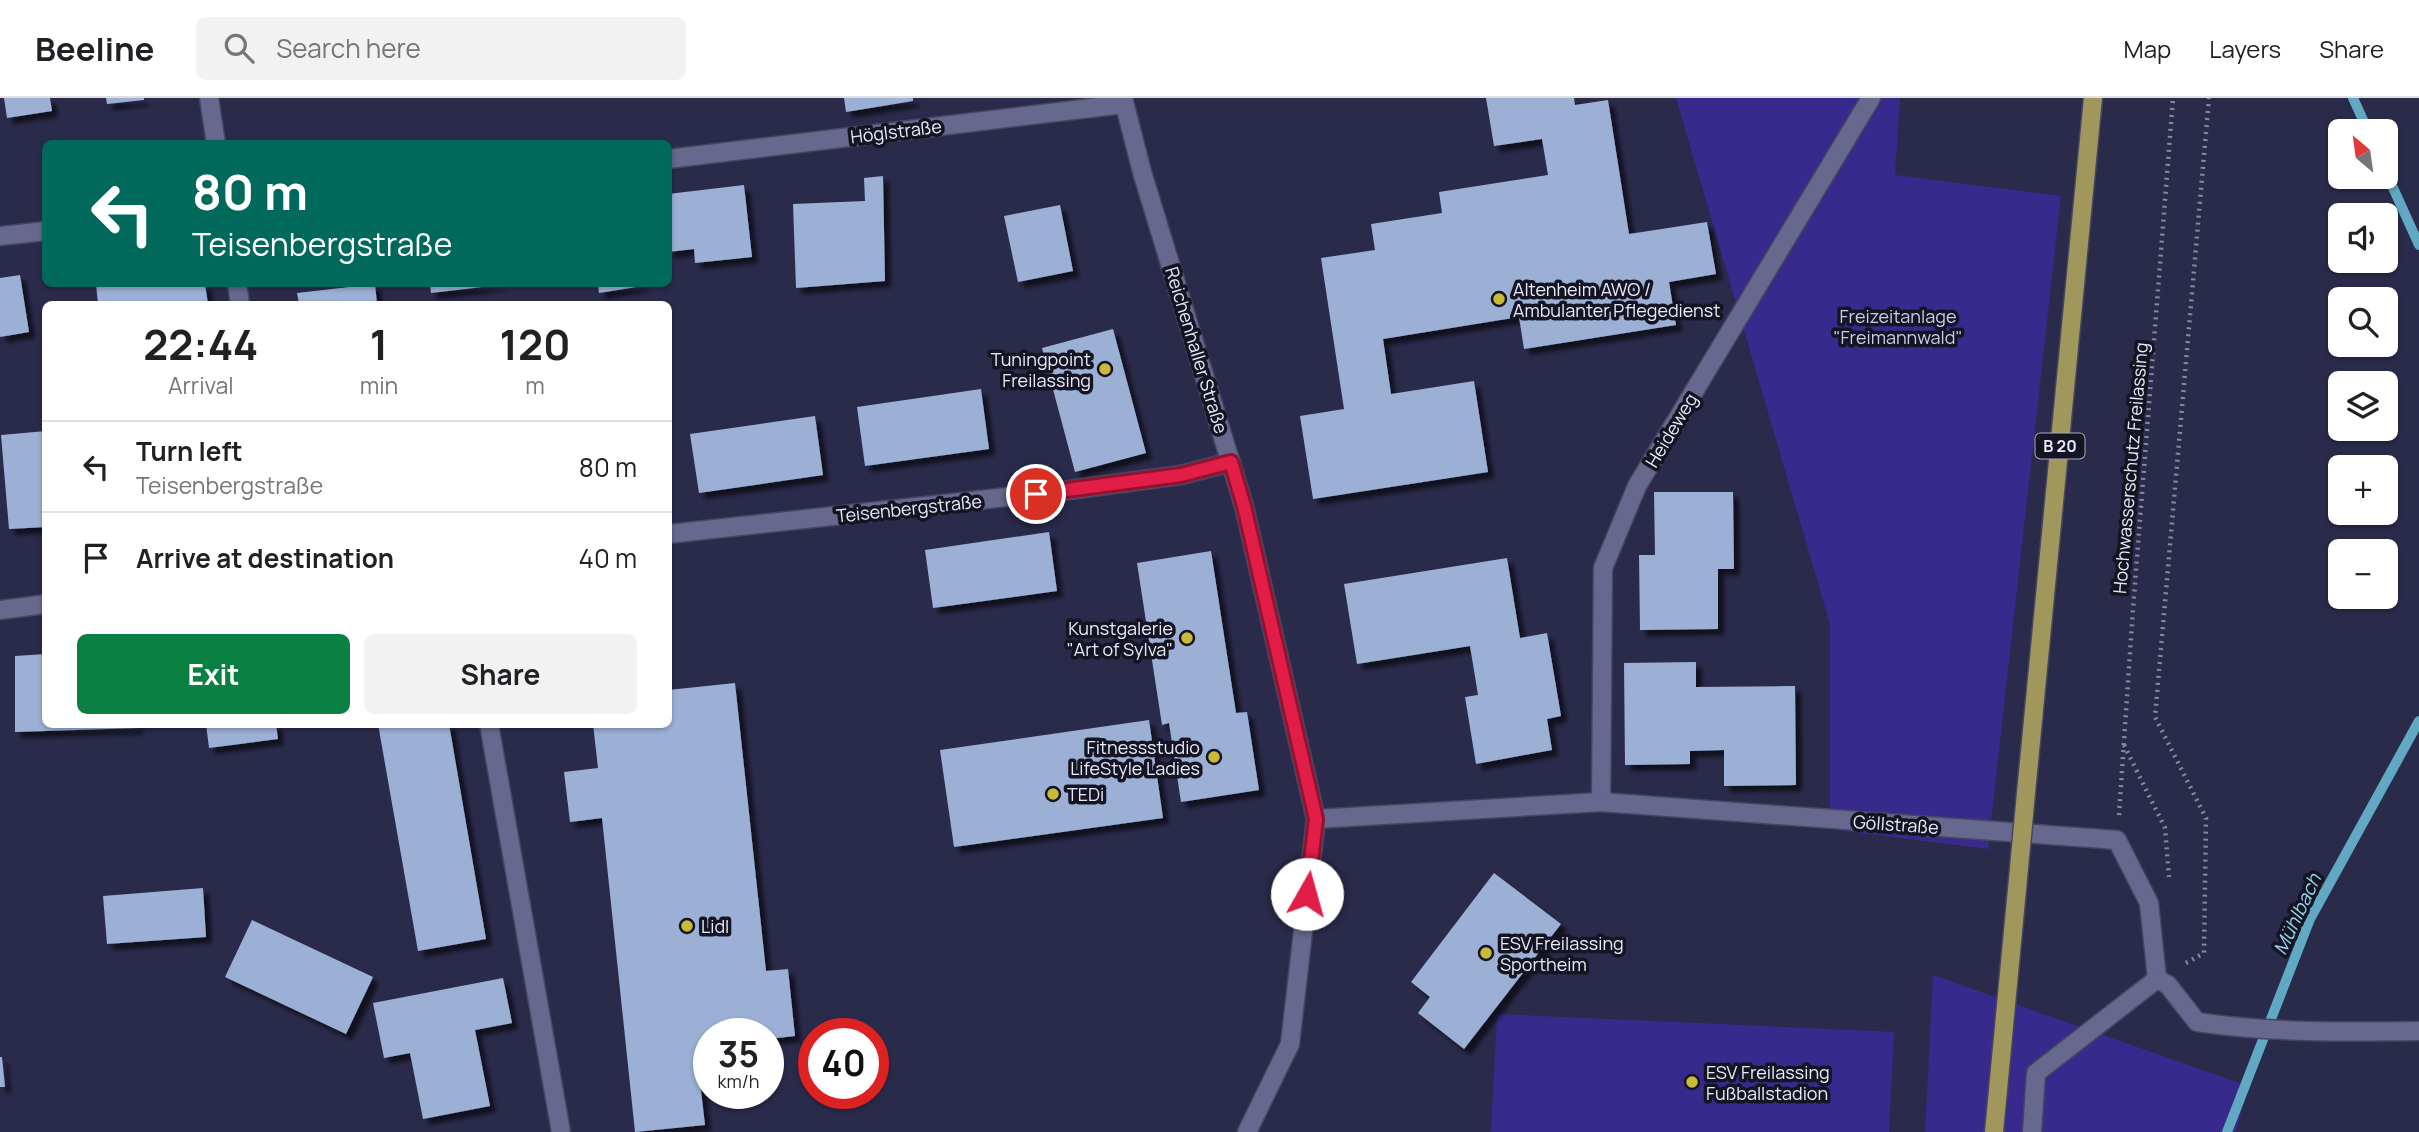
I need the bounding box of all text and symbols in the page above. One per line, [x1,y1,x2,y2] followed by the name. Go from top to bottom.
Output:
[196,17,686,80] search box
[35,26,154,71] text: Beeline
[220,29,258,67] icon: search
[276,30,421,66] text: Search here
[2124,32,2171,65] text: Map
[2209,32,2281,65] text: Layers
[2319,32,2384,65] text: Share
[849,113,943,149] street label: Höglstraße
[2328,119,2398,189] north arrow
[2328,119,2398,609] map controls
[192,158,308,225] text: 80 m
[77,168,168,259] icon: left
[2328,203,2398,273] button: sound
[192,222,452,266] text: Teisenbergstraße
[1160,264,1234,436] street label: Reichenhaller Straße
[1513,277,1720,322] place label: Altenheim AWO / Ambulanter Pflegedienst
[2328,287,2398,357] button: search
[1491,291,1507,307] marker: Altenheim AWO / Ambulanter Pflegedienst
[1834,304,1963,349] park label: Freizeitanlage "Freimannwald"
[143,315,258,373] text: 22:44
[370,315,388,373] text: 1
[500,315,571,373] text: 120
[2107,341,2153,595] street label: Hochwasserschutz Freilassing
[991,347,1091,392] place label: Tuningpoint Freilassing
[1097,361,1113,377] marker: Tuningpoint Freilassing
[168,369,234,401] text: Arrival
[360,369,398,401] text: min
[525,369,545,401] text: m
[2328,371,2398,441] button: layers
[1639,388,1703,472] street label: Heideweg
[136,433,243,469] text: Turn left
[2036,434,2084,458] road number: B 20
[77,448,115,486] icon: left
[579,449,637,485] text: 80 m
[2328,455,2398,525] button: +
[1006,464,1066,524] pin
[136,469,323,501] text: Teisenbergstraße
[1017,475,1055,513] icon: arrive
[835,488,983,528] street label: Teisenbergstraße
[77,539,115,577] icon: arrive
[2328,539,2398,609] button: −
[136,540,394,576] text: Arrive at destination
[579,540,637,576] text: 40 m
[1067,616,1173,661] place label: Kunstgalerie "Art of Sylva"
[1179,630,1195,646] marker: Kunstgalerie "Art of Sylva"
[77,634,350,714] button: Exit
[364,634,637,714] button: Share
[1070,735,1200,780] place label: Fitnessstudio LifeStyle Ladies
[1206,749,1222,765] marker: Fitnessstudio LifeStyle Ladies
[1067,782,1104,806] place label: TEDi
[1045,786,1061,802] marker: TEDi
[1852,809,1940,839] street label: Göllstraße
[1270,857,1344,931] position arrow
[2267,869,2327,959] water label: Mühlbach
[701,914,729,938] place label: Lidl
[679,918,695,934] marker: Lidl
[1500,931,1624,976] place label: ESV Freilassing Sportheim
[1478,945,1494,961] marker: ESV Freilassing Sportheim
[798,1018,889,1109] speed limit sign: 40
[718,1030,759,1078] text: 35
[1706,1060,1830,1105] place label: ESV Freilassing Fußballstadion
[718,1069,759,1093] text: km/h
[1684,1074,1700,1090] marker: ESV Freilassing Fußballstadion

